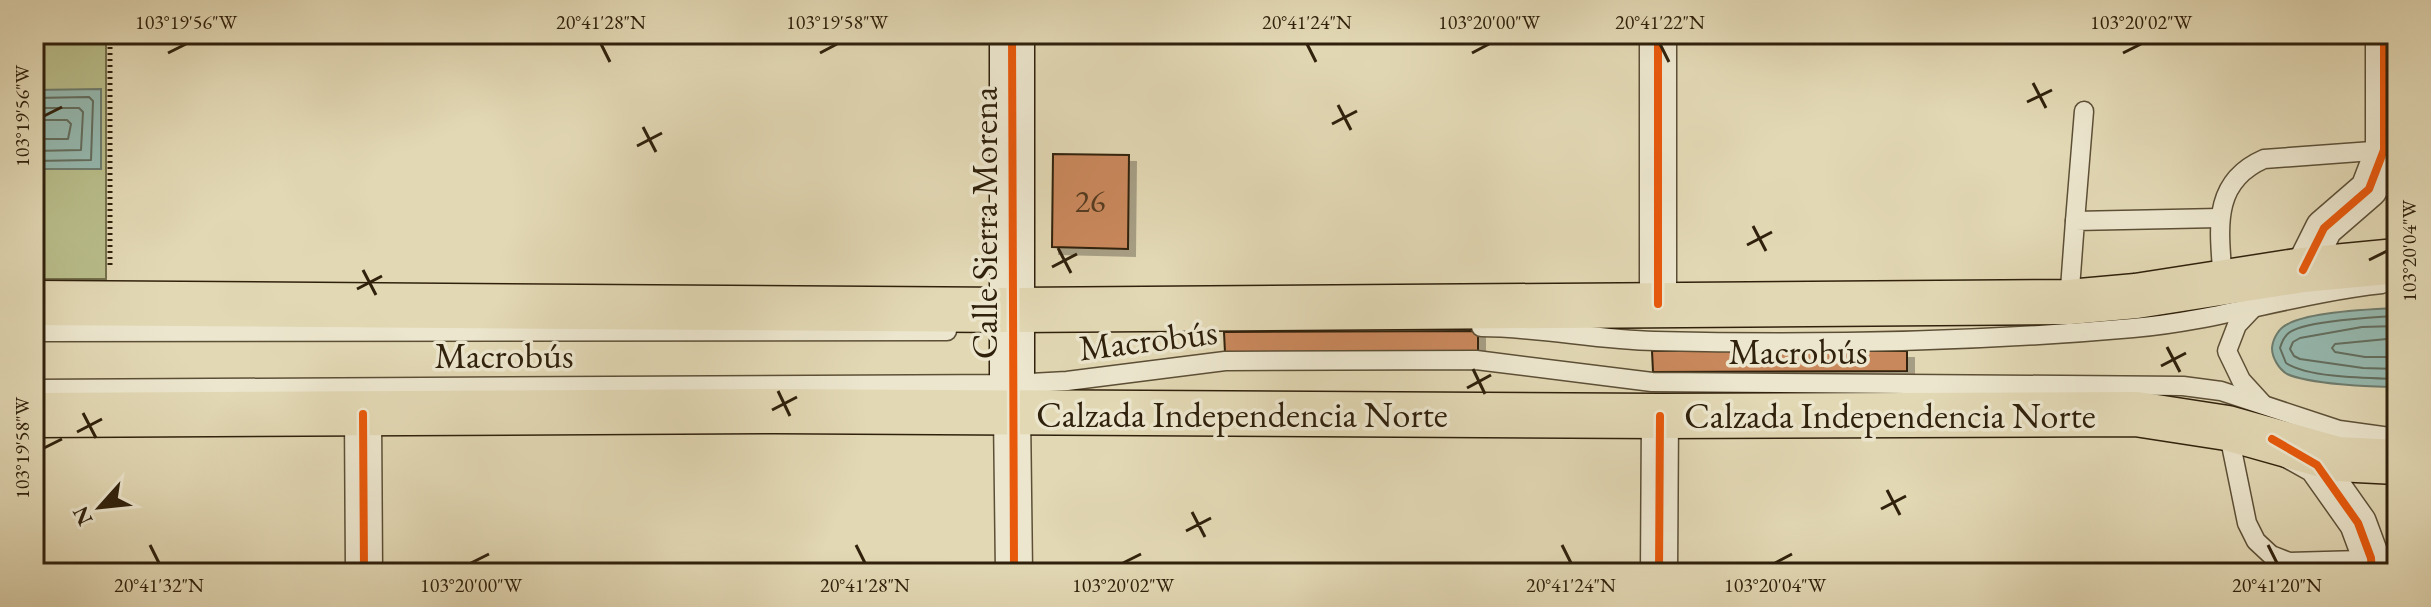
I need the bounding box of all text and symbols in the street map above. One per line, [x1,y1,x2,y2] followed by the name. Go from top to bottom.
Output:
[135,9,238,35] text: 103°19'56"W
[556,9,646,35] text: 20°41'28"N
[786,9,889,35] text: 103°19'58"W
[1262,9,1352,35] text: 20°41'24"N
[1438,9,1541,35] text: 103°20'00"W
[1615,9,1705,35] text: 20°41'22"N
[2090,9,2193,35] text: 103°20'02"W
[9,64,35,167] text: 103°19'56"W
[961,86,1008,359] street label: Calle Sierra Morena
[1075,180,1105,222] house number: 26
[2396,199,2422,302] text: 103°20'04"W
[1076,308,1220,371] street label: Macrobús
[1728,328,1868,375] street label: Macrobús
[434,332,574,379] street label: Macrobús
[1036,391,1448,438] street label: Calzada Independencia Norte
[1684,392,2096,439] street label: Calzada Independencia Norte
[9,396,35,499] text: 103°19'58"W
[60,467,140,547] north arrow
[66,501,100,530] text: N
[114,572,204,598] text: 20°41'32"N
[420,572,523,598] text: 103°20'00"W
[820,572,910,598] text: 20°41'28"N
[1072,572,1175,598] text: 103°20'02"W
[1526,572,1616,598] text: 20°41'24"N
[1724,572,1827,598] text: 103°20'04"W
[2232,572,2322,598] text: 20°41'20"N

